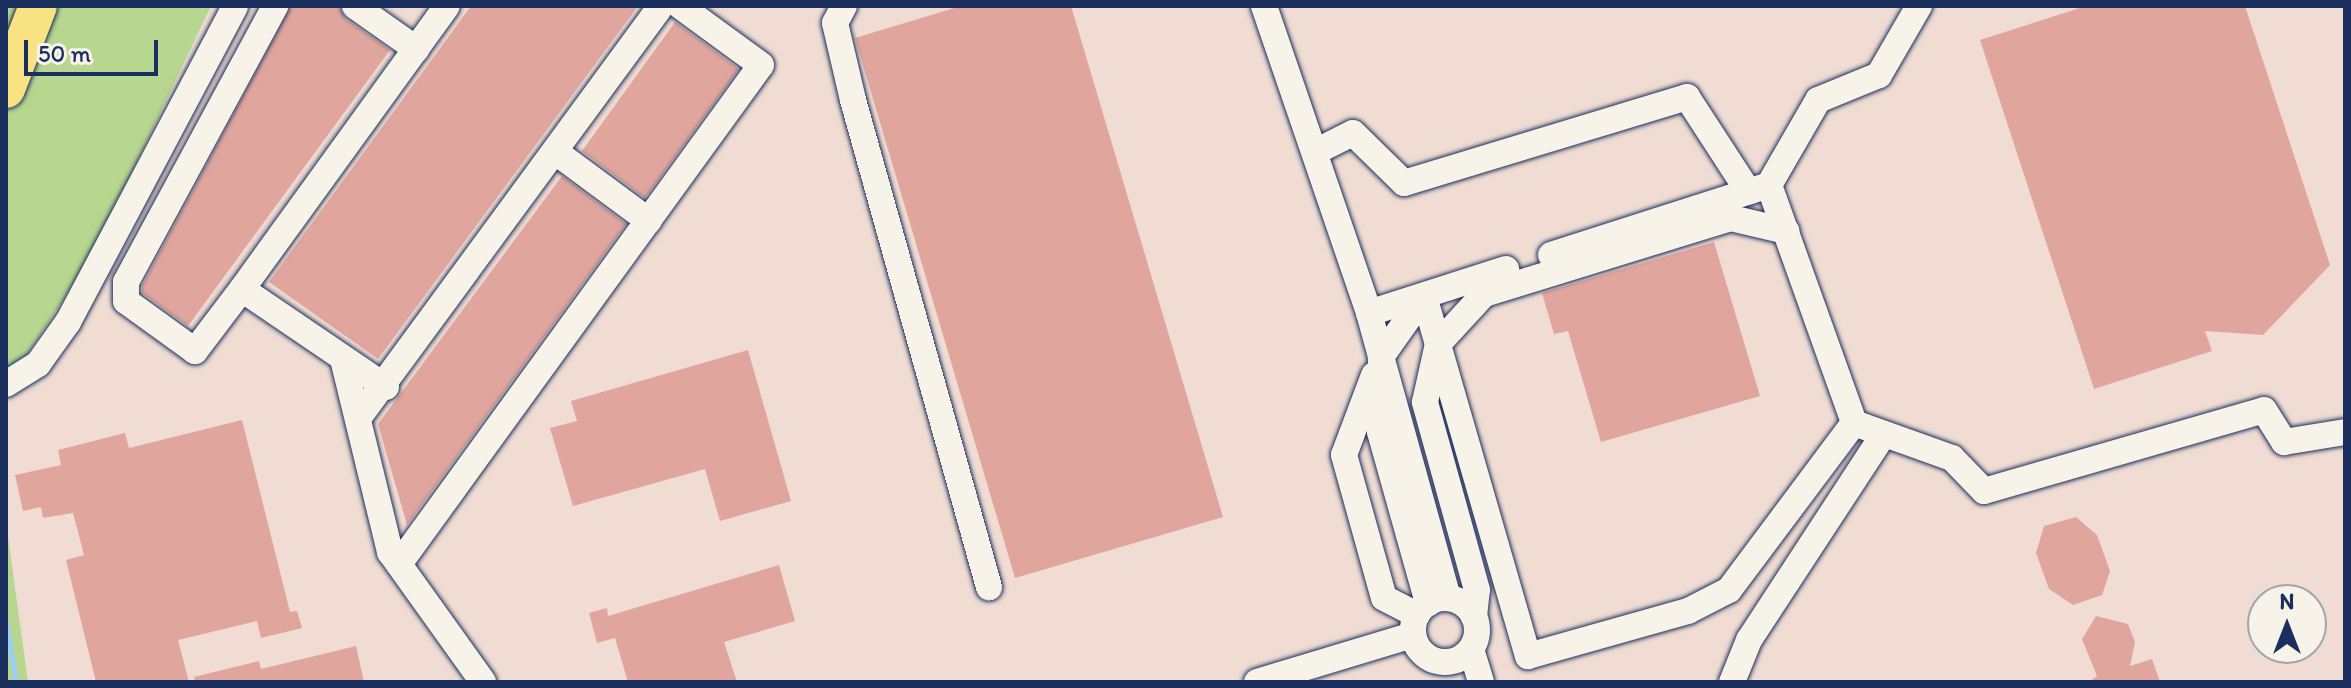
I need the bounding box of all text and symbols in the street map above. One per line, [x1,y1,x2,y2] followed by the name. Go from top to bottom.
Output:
[28,24,162,74] scale bar
[38,39,91,68] text: 50 m
[2247,584,2327,664] north arrow
[2280,588,2294,615] text: N

